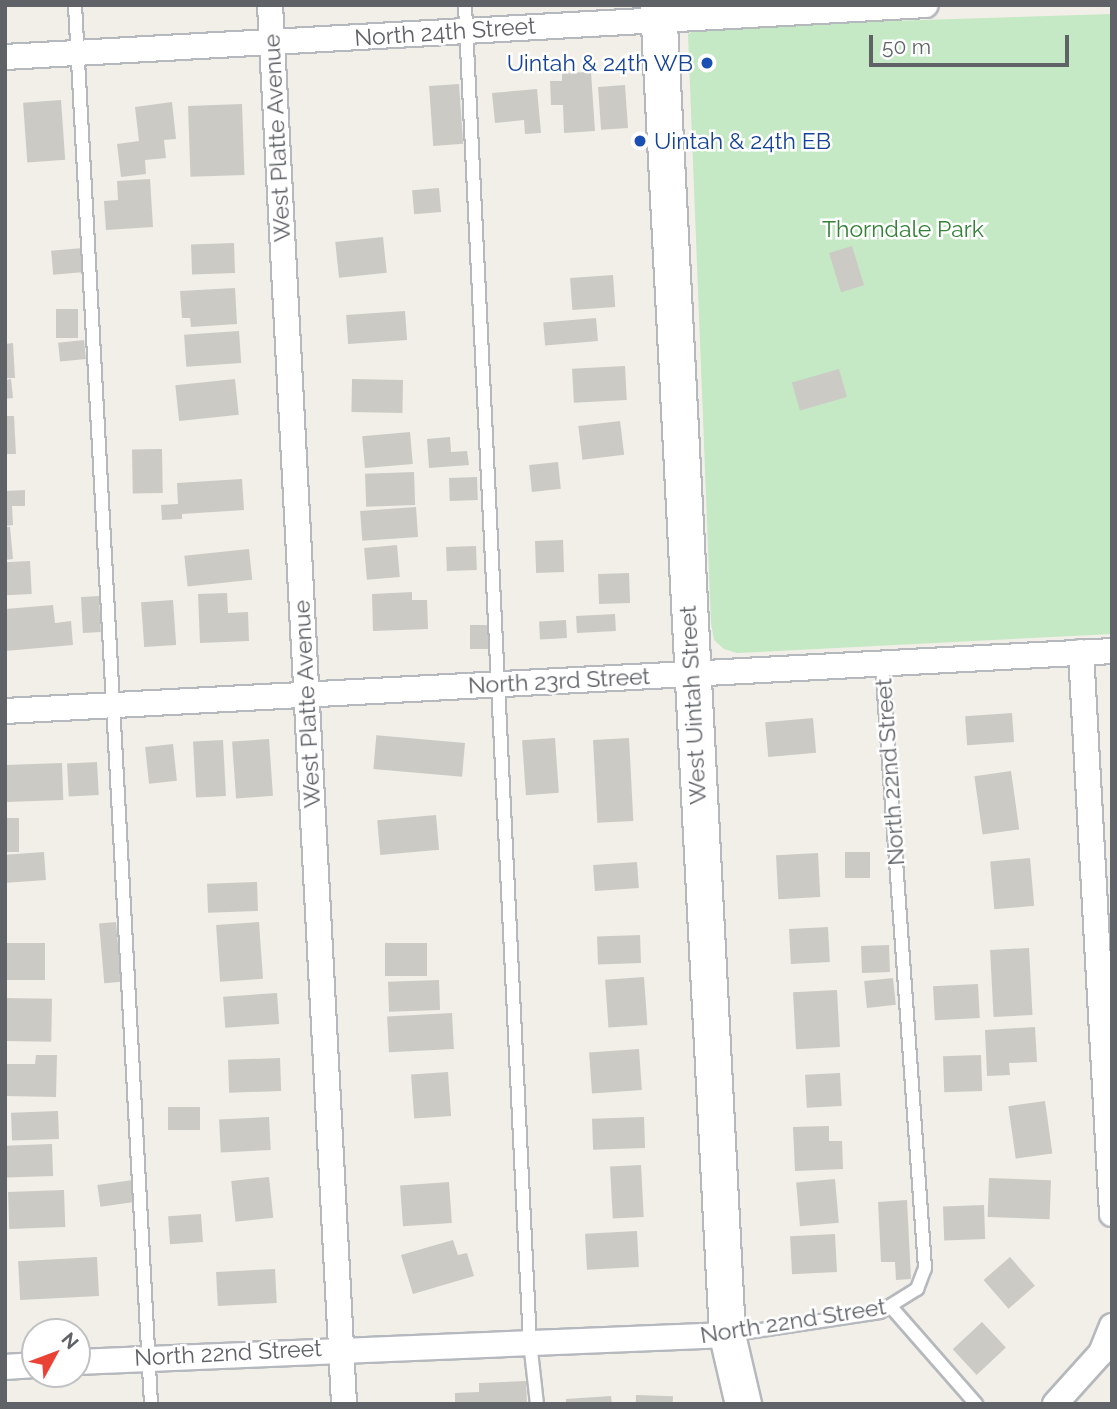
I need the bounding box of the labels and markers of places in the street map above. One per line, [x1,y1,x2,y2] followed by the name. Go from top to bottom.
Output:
[506,49,693,77] place label: Uintah & 24th WB
[699,55,715,71] marker: Uintah & 24th WB
[654,127,831,155] place label: Uintah & 24th EB
[632,133,648,149] marker: Uintah & 24th EB

